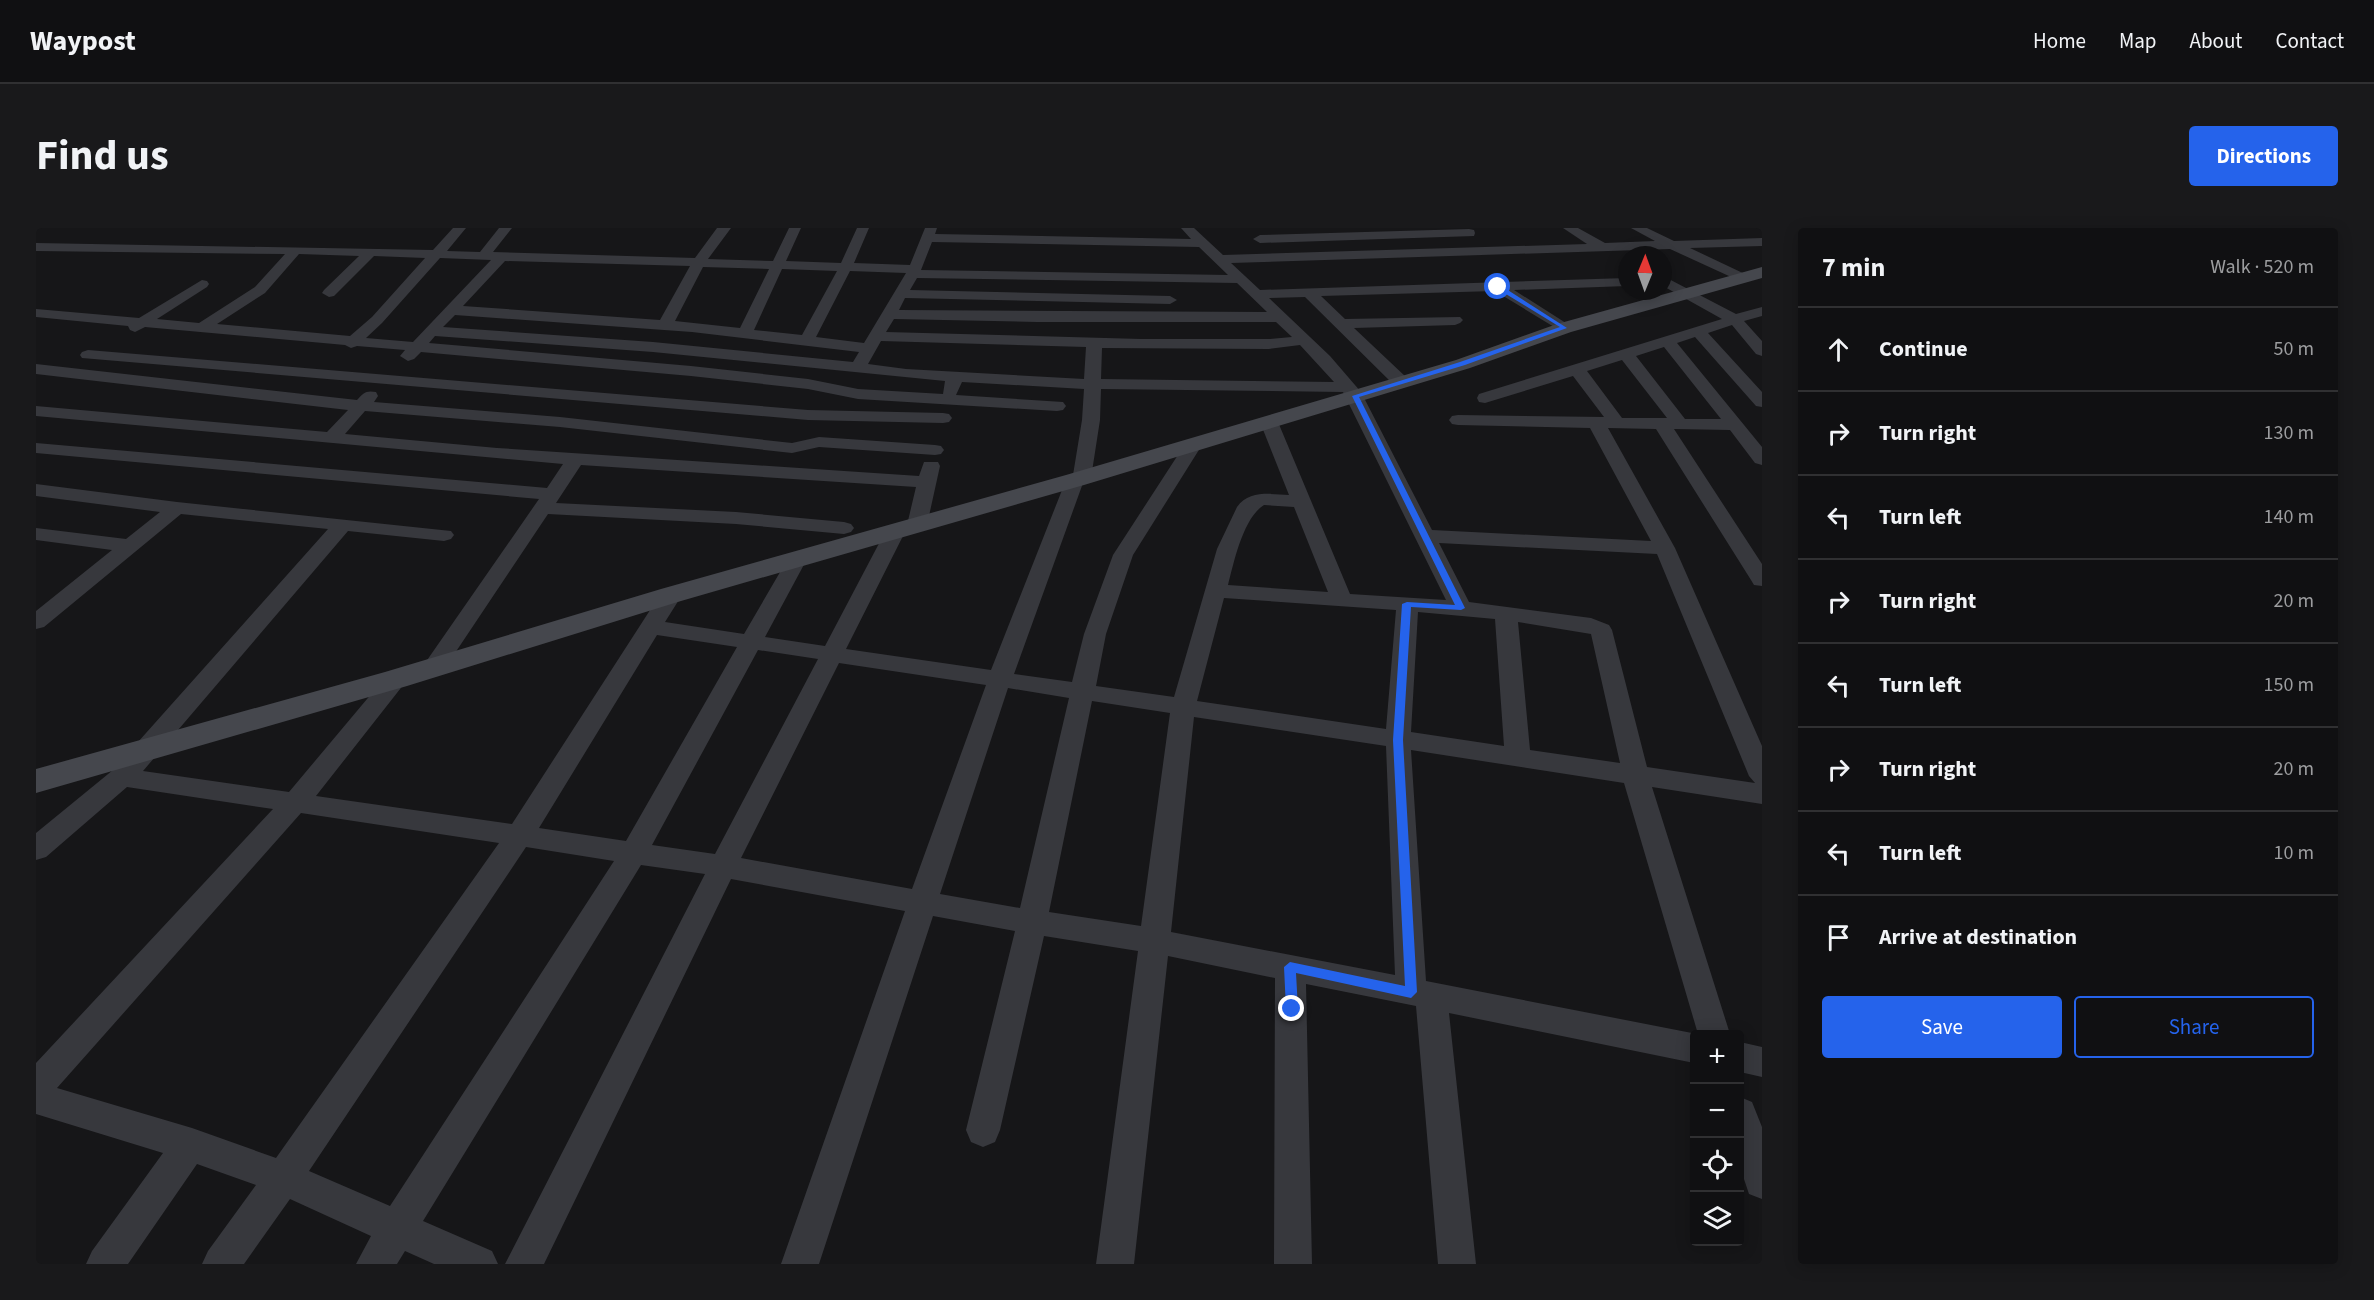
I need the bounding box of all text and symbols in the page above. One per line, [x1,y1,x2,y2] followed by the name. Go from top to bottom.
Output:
[30,21,136,61] text: Waypost
[2033,26,2086,56] text: Home
[2119,26,2157,56] text: Map
[2190,26,2242,56] text: About
[2275,26,2344,56] text: Contact
[36,126,169,186] text: Find us
[2189,126,2338,186] button: Directions
[1618,246,1672,300] north arrow
[1822,249,1885,286] text: 7 min
[2210,253,2314,281] text: Walk · 520 m
[1484,273,1510,299] route start
[1822,333,1855,366] icon: ahead
[1879,333,1968,365] text: Continue
[2274,335,2314,363] text: 50 m
[1822,417,1855,450] icon: right
[1879,417,1976,449] text: Turn right
[2264,419,2314,447] text: 130 m
[1822,501,1855,534] icon: left
[1879,501,1961,533] text: Turn left
[2264,503,2314,531] text: 140 m
[1822,585,1855,618] icon: right
[1879,585,1976,617] text: Turn right
[2274,587,2314,615] text: 20 m
[1822,669,1855,702] icon: left
[1879,669,1961,701] text: Turn left
[2264,671,2314,699] text: 150 m
[1822,753,1855,786] icon: right
[1879,753,1976,785] text: Turn right
[2274,755,2314,783] text: 20 m
[1822,837,1855,870] icon: left
[1879,837,1961,869] text: Turn left
[2274,839,2314,867] text: 10 m
[1822,921,1855,954] icon: arrive
[1879,921,2077,953] text: Arrive at destination
[1278,995,1304,1021] route end
[1822,996,2062,1058] button: Save
[2074,996,2314,1058] button: Share
[1690,1030,1744,1246] map controls
[1690,1030,1744,1084] button: +
[1690,1084,1744,1138] button: −
[1690,1138,1744,1192] button: locate
[1690,1192,1744,1246] button: layers

